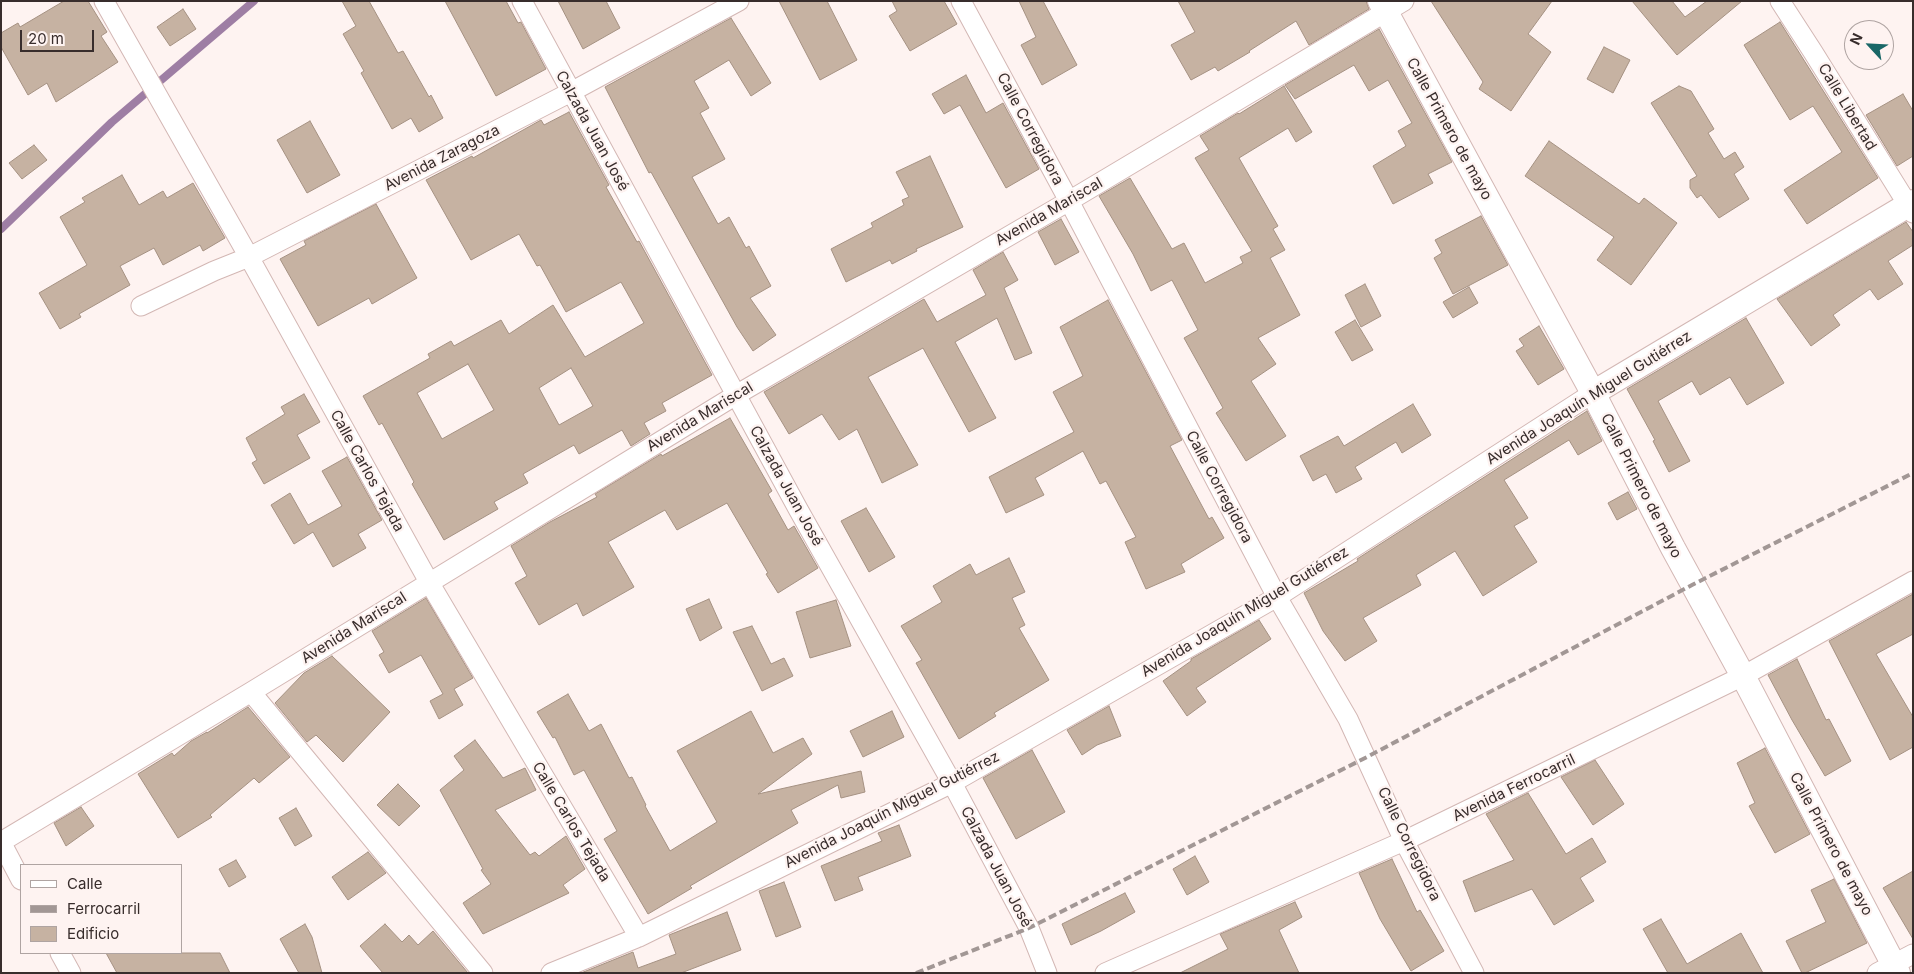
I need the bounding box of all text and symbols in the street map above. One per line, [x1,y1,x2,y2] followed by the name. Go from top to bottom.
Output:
[22,20,96,52] scale bar
[1844,20,1894,70] north arrow
[28,29,64,48] text: 20 m
[1846,30,1866,47] text: N
[1402,55,1496,203] street label: Calle Primero de mayo
[1814,60,1880,154] street label: Calle Libertad
[551,68,633,194] street label: Calzada Juan José
[993,70,1067,188] street label: Calle Corregidora
[381,121,503,195] street label: Avenida Zaragoza
[992,174,1106,250] street label: Avenida Mariscal
[1483,327,1695,469] street label: Avenida Joaquín Miguel Gutiérrez
[644,378,756,456] street label: Avenida Mariscal
[326,407,408,535] street label: Calle Carlos Tejada
[1597,411,1685,561] street label: Calle Primero de mayo
[745,423,827,549] street label: Calzada Juan José
[1182,428,1256,546] street label: Calle Corregidora
[1138,543,1352,681] street label: Avenida Joaquín Miguel Gutiérrez
[298,588,410,668] street label: Avenida Mariscal
[782,748,1002,872] street label: Avenida Joaquín Miguel Gutiérrez
[1450,751,1578,825] street label: Avenida Ferrocarril
[528,759,614,885] street label: Calle Carlos Tejada
[1786,769,1876,919] street label: Calle Primero de mayo
[1374,784,1444,904] street label: Calle Corregidora
[956,803,1036,931] street label: Calzada Juan José
[20,864,182,954] legend
[67,874,102,893] text: Calle
[67,899,140,918] text: Ferrocarril
[67,924,119,943] text: Edificio

